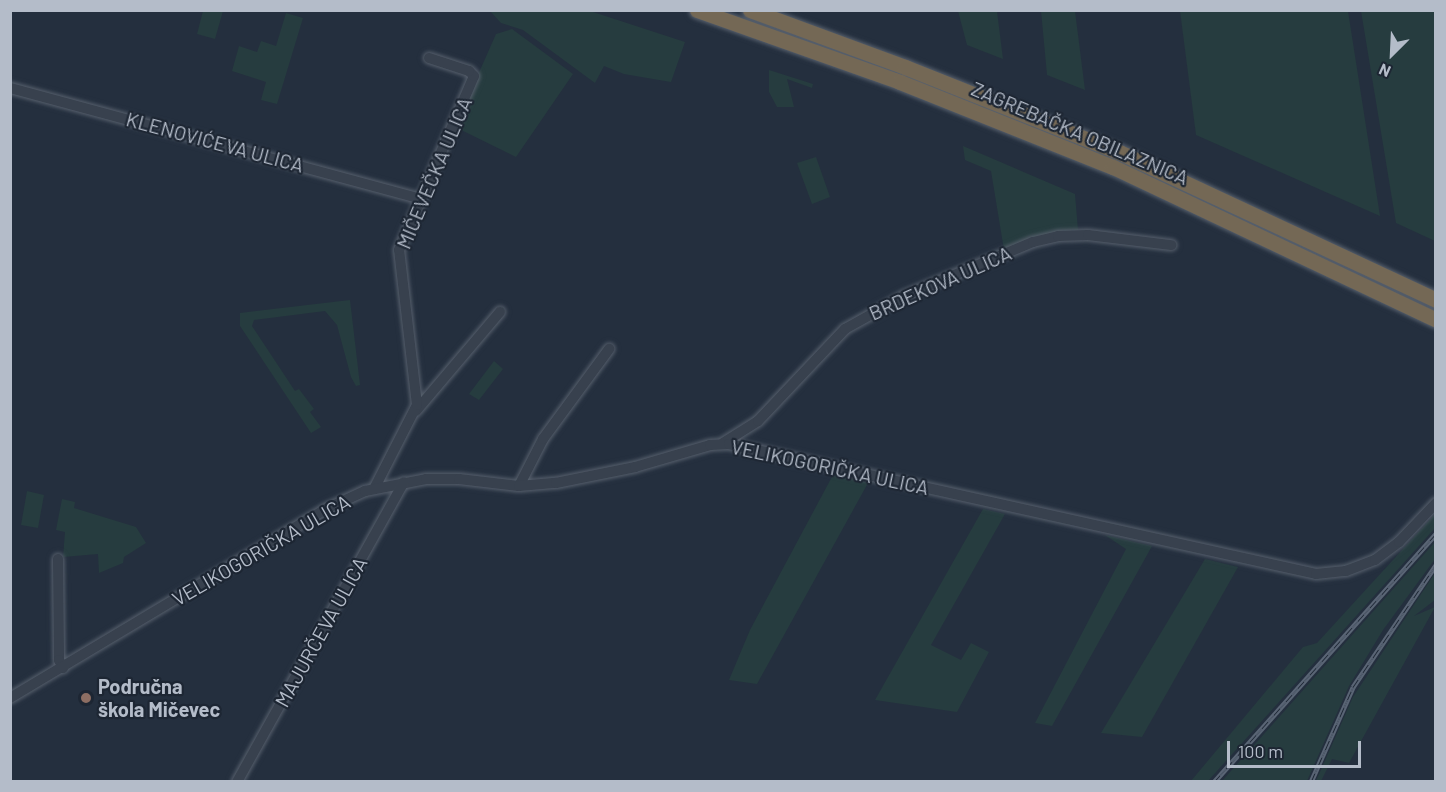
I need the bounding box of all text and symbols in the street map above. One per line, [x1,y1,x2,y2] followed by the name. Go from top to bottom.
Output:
[1362,24,1422,84] north arrow
[1376,60,1393,82] text: N
[968,76,1192,190] street label: ZAGREBAČKA OBILAZNICA
[391,94,477,252] street label: MIČEVEČKA ULICA
[124,107,306,177] street label: KLENOVIĆEVA ULICA
[865,241,1015,325] street label: BRDEKOVA ULICA
[729,434,931,500] street label: VELIKOGORIČKA ULICA
[168,489,354,611] street label: VELIKOGORIČKA ULICA
[270,553,372,711] street label: MAJURČEVA ULICA
[98,674,220,721] place label: Područna škola Mičevec
[79,691,93,705] marker: Područna škola Mičevec
[1230,729,1364,767] scale bar
[1238,740,1283,762] text: 100 m

